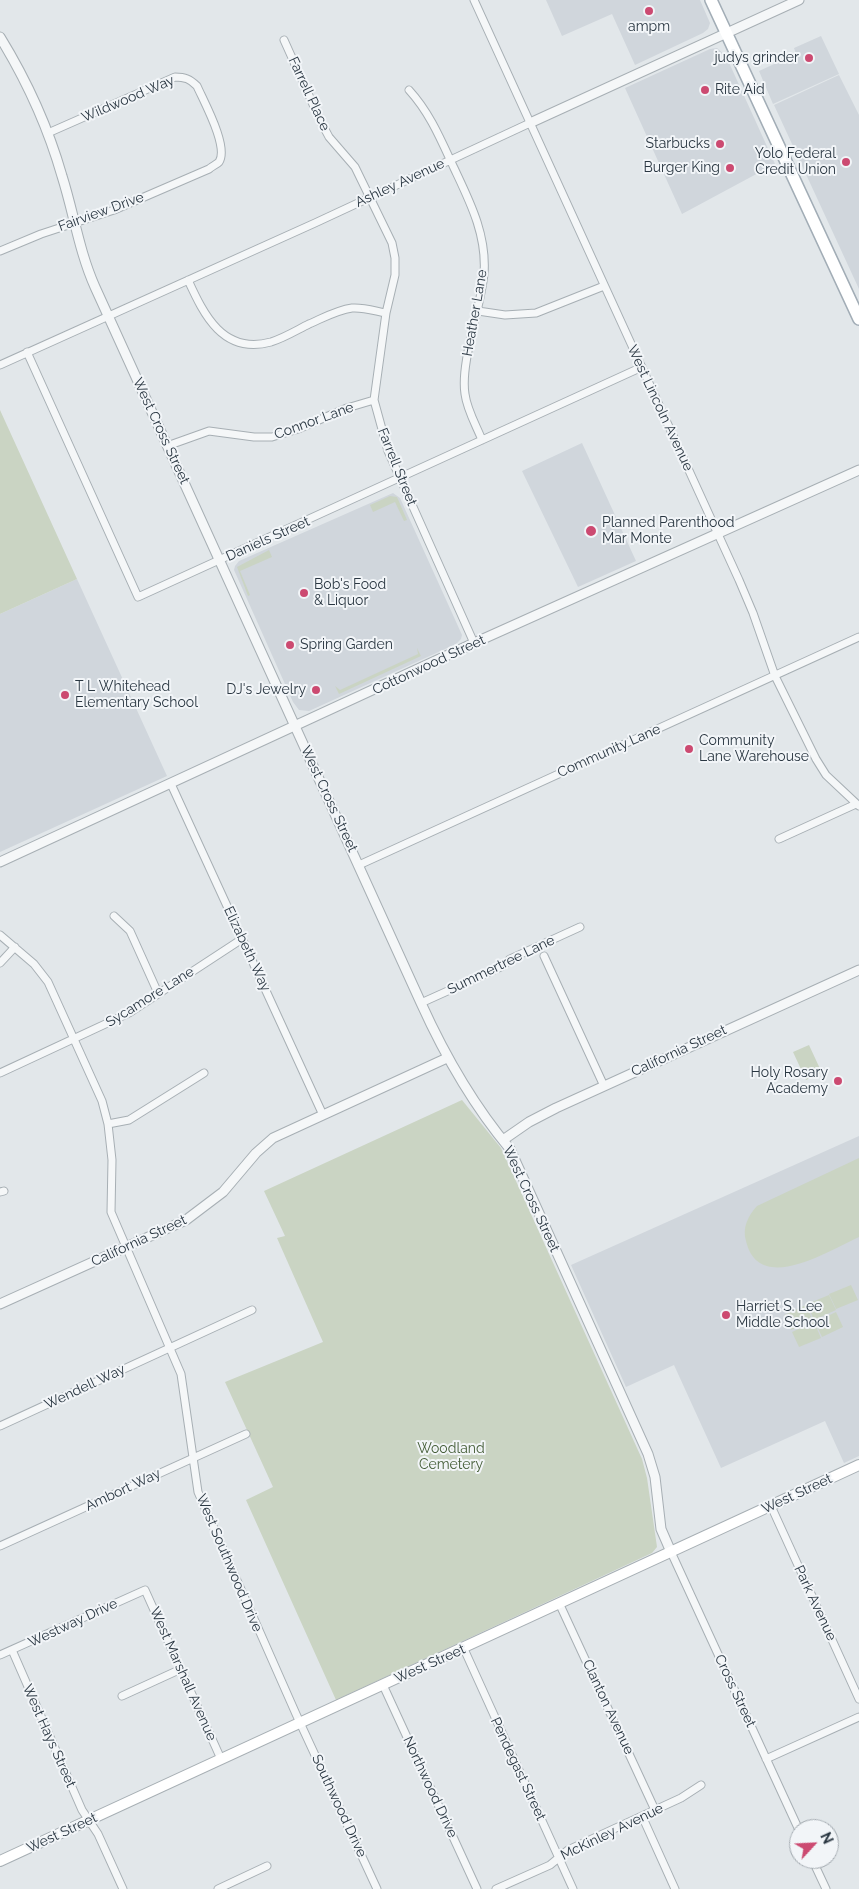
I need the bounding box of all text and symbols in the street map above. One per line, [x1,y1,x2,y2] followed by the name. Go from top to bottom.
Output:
[643,5,655,17] marker: ampm
[628,19,670,35] place label: ampm
[714,50,799,66] place label: judys grinder
[803,52,815,64] marker: judys grinder
[284,54,334,134] street label: Farrell Place
[79,72,177,126] street label: Wildwood Way
[715,82,765,98] place label: Rite Aid
[699,84,711,96] marker: Rite Aid
[646,136,710,152] place label: Starbucks
[714,138,726,150] marker: Starbucks
[755,146,836,178] place label: Yolo Federal Credit Union
[353,155,447,211] street label: Ashley Avenue
[840,156,852,168] marker: Yolo Federal Credit Union
[643,160,720,176] place label: Burger King
[724,162,736,174] marker: Burger King
[56,189,146,235] street label: Fairview Drive
[459,268,491,358] street label: Heather Lane
[623,342,697,474] street label: West Lincoln Avenue
[129,375,193,487] street label: West Cross Street
[272,399,356,443] street label: Connor Lane
[374,425,420,509] street label: Farrell Street
[223,513,313,565] street label: Daniels Street
[602,515,734,548] place label: Planned Parenthood Mar Monte
[584,524,598,538] marker: Planned Parenthood Mar Monte
[314,577,386,610] place label: Bob's Food & Liquor
[298,587,310,599] marker: Bob's Food & Liquor
[370,632,488,698] street label: Cottonwood Street
[300,637,393,653] place label: Spring Garden
[284,639,296,651] marker: Spring Garden
[75,679,198,712] place label: T L Whitehead Elementary School
[226,682,306,698] place label: DJ's Jewelry
[310,684,322,696] marker: DJ's Jewelry
[59,689,71,701] marker: T L Whitehead Elementary School
[555,721,663,781] street label: Community Lane
[699,733,809,766] place label: Community Lane Warehouse
[297,743,361,855] street label: West Cross Street
[683,743,695,755] marker: Community Lane Warehouse
[220,904,274,994] street label: Elizabeth Way
[445,932,557,998] street label: Summertree Lane
[103,963,197,1031] street label: Sycamore Lane
[629,1022,729,1080] street label: California Street
[751,1065,828,1098] place label: Holy Rosary Academy
[832,1075,844,1087] marker: Holy Rosary Academy
[499,1143,563,1255] street label: West Cross Street
[89,1212,189,1270] street label: California Street
[736,1299,829,1331] place label: Harriet S. Lee Middle School
[720,1309,732,1321] marker: Harriet S. Lee Middle School
[42,1361,128,1413] street label: Wendell Way
[417,1441,485,1474] park label: Woodland Cemetery
[83,1465,163,1515] street label: Ambort Way
[759,1470,835,1518] street label: West Street
[192,1491,266,1635] street label: West Southwood Drive
[790,1563,840,1643] street label: Park Avenue
[26,1595,120,1651] street label: Westway Drive
[146,1605,220,1743] street label: West Marshall Avenue
[392,1641,468,1687] street label: West Street
[711,1652,759,1730] street label: Cross Street
[579,1657,637,1757] street label: Clanton Avenue
[19,1682,79,1790] street label: West Hays Street
[487,1715,549,1823] street label: Pendegast Street
[399,1734,461,1840] street label: Northwood Drive
[308,1752,370,1860] street label: Southwood Drive
[558,1800,666,1864] street label: McKinley Avenue
[24,1809,100,1857] street label: West Street
[789,1819,839,1869] north arrow
[817,1830,836,1846] text: N

